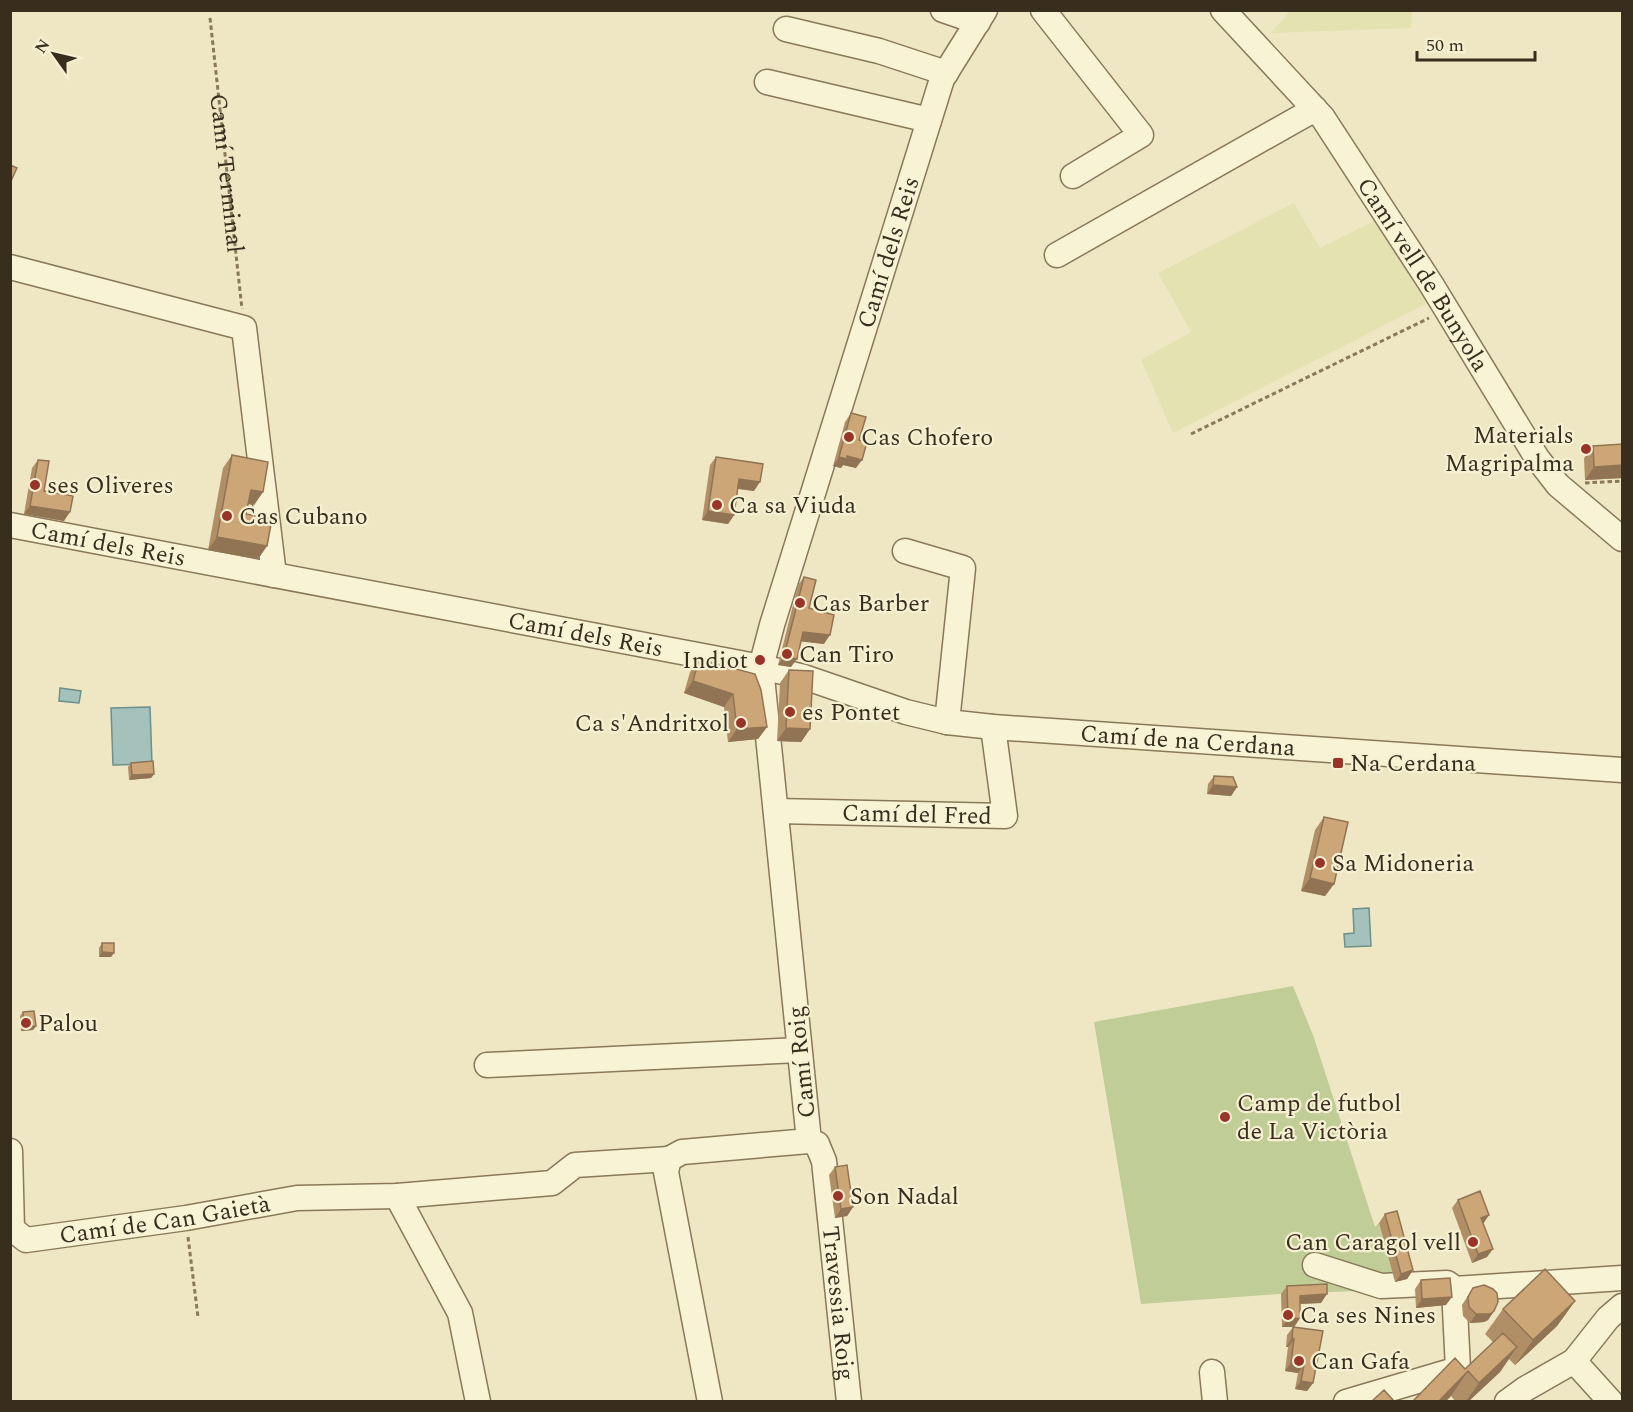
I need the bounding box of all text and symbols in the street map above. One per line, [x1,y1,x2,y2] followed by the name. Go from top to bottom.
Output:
[24,24,84,84] north arrow
[1417,24,1536,62] scale bar
[1426,32,1464,59] text: 50 m
[29,34,56,58] text: N
[199,92,253,255] street label: Camí Terminal
[1347,171,1498,379] street label: Camí vell de Bunyola
[848,172,930,333] street label: Camí dels Reis
[1445,418,1574,482] place label: Materials Magripalma
[861,420,993,456] place label: Cas Chofero
[842,430,856,444] marker: Cas Chofero
[1579,442,1593,456] marker: Materials Magripalma
[47,468,174,504] place label: ses Oliveres
[28,478,42,492] marker: ses Oliveres
[729,488,856,524] place label: Ca sa Viuda
[710,498,724,512] marker: Ca sa Viuda
[239,499,368,535] place label: Cas Cubano
[220,509,234,523] marker: Cas Cubano
[28,512,189,577] street label: Camí dels Reis
[812,586,929,622] place label: Cas Barber
[793,596,807,610] marker: Cas Barber
[505,603,666,667] street label: Camí dels Reis
[799,637,894,673] place label: Can Tiro
[682,643,748,679] place label: Indiot
[780,647,794,661] marker: Can Tiro
[753,653,767,667] marker: Indiot
[802,695,900,731] place label: es Pontet
[783,705,797,719] marker: es Pontet
[575,706,729,742] place label: Ca s'Andritxol
[734,716,748,730] marker: Ca s'Andritxol
[1079,716,1297,767] street label: Camí de na Cerdana
[1350,746,1476,782] place label: Na Cerdana
[1331,756,1345,770] marker: Na Cerdana
[842,795,992,835] street label: Camí del Fred
[1332,846,1474,882] place label: Sa Midoneria
[1313,856,1327,870] marker: Sa Midoneria
[778,1004,826,1120] street label: Camí Roig
[38,1006,98,1042] place label: Palou
[19,1016,33,1030] marker: Palou
[1237,1086,1401,1150] place label: Camp de futbol de La Victòria
[1218,1110,1232,1124] marker: Camp de futbol de La Victòria
[850,1179,959,1215] place label: Son Nadal
[57,1186,273,1254] street label: Camí de Can Gaietà
[831,1189,845,1203] marker: Son Nadal
[812,1224,864,1383] street label: Travessia Roig
[1285,1225,1461,1261] place label: Can Caragol vell
[1466,1235,1480,1249] marker: Can Caragol vell
[1300,1298,1436,1334] place label: Ca ses Nines
[1281,1308,1295,1322] marker: Ca ses Nines
[1311,1344,1410,1380] place label: Can Gafa
[1292,1354,1306,1368] marker: Can Gafa

